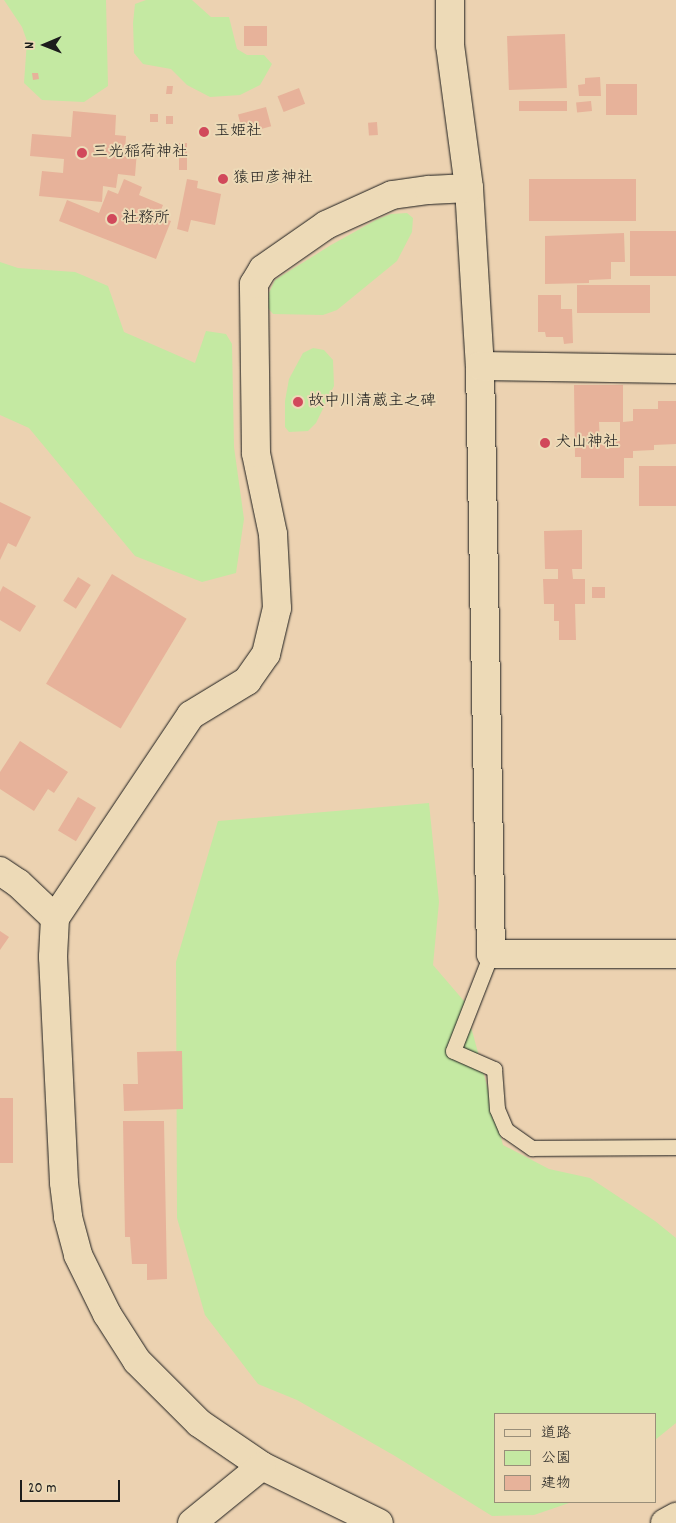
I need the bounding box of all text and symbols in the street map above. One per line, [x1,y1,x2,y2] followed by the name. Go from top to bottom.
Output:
[20,20,70,70] north arrow
[20,42,40,49] text: N
[214,122,262,142] place label: 玉姫社
[198,126,210,138] marker: 玉姫社
[92,143,188,163] place label: 三光稲荷神社
[76,147,88,159] marker: 三光稲荷神社
[233,169,313,189] place label: 猿田彦神社
[217,173,229,185] marker: 猿田彦神社
[122,209,170,229] place label: 社務所
[106,213,118,225] marker: 社務所
[308,392,436,412] place label: 故中川清蔵主之碑
[292,396,304,408] marker: 故中川清蔵主之碑
[555,433,619,453] place label: 犬山神社
[539,437,551,449] marker: 犬山神社
[493,1413,656,1503] legend
[541,1423,571,1445] text: 道路
[541,1448,571,1470] text: 公園
[22,1470,122,1502] scale bar
[541,1473,571,1495] text: 建物
[28,1478,56,1500] text: 20 m

